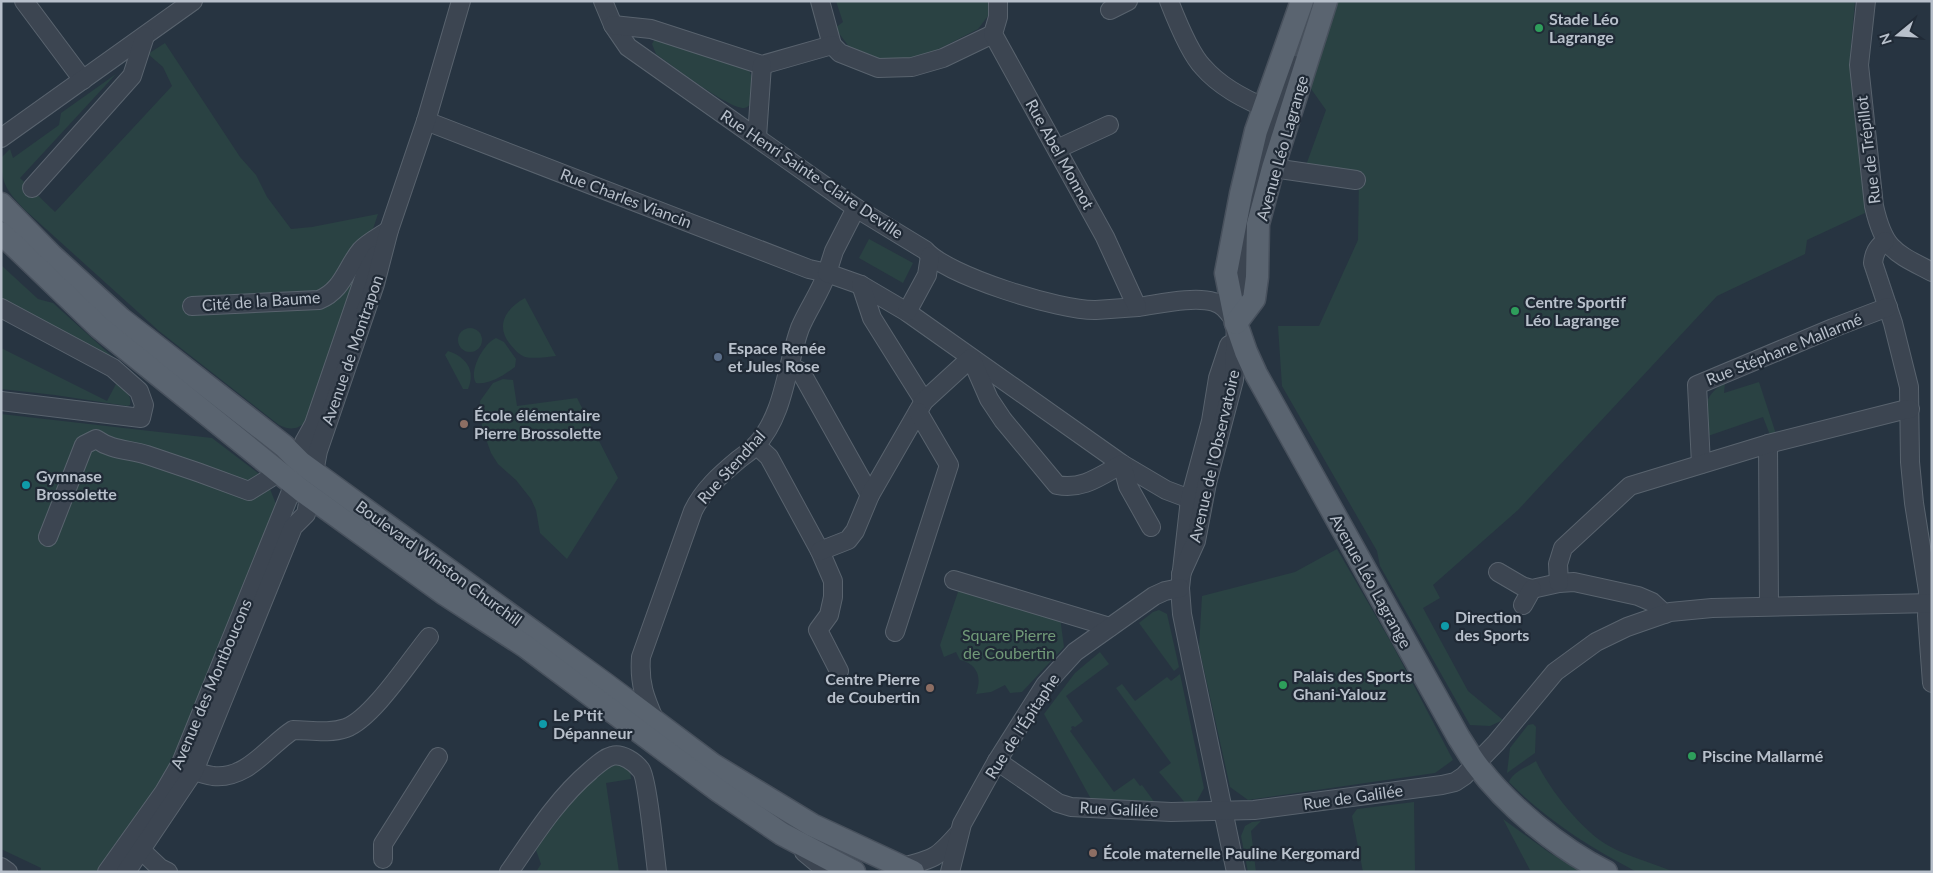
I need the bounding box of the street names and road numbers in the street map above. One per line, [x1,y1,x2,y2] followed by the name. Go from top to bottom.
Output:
[1252,73,1311,223] street label: Avenue Léo Lagrange
[1022,95,1099,212] street label: Rue Abel Monnot
[1851,95,1884,205] street label: Rue de Trépillot
[717,105,907,242] street label: Rue Henri Sainte-Claire Deville
[558,164,695,231] street label: Rue Charles Viancin
[317,272,386,427] street label: Avenue de Montrapon
[201,287,321,314] street label: Cité de la Baume
[1703,309,1865,389] street label: Rue Stéphane Mallarmé
[1184,368,1243,544] street label: Avenue de l'Observatoire
[693,426,769,507] street label: Rue Stendhal
[353,496,526,629] street label: Boulevard Winston Churchill
[1327,511,1416,651] street label: Avenue Léo Lagrange
[166,596,255,772] street label: Avenue des Montboucons
[981,670,1063,782] street label: Rue de l'Épitaphe
[1302,780,1404,813] street label: Rue de Galilée
[1079,797,1159,820] street label: Rue Galilée

